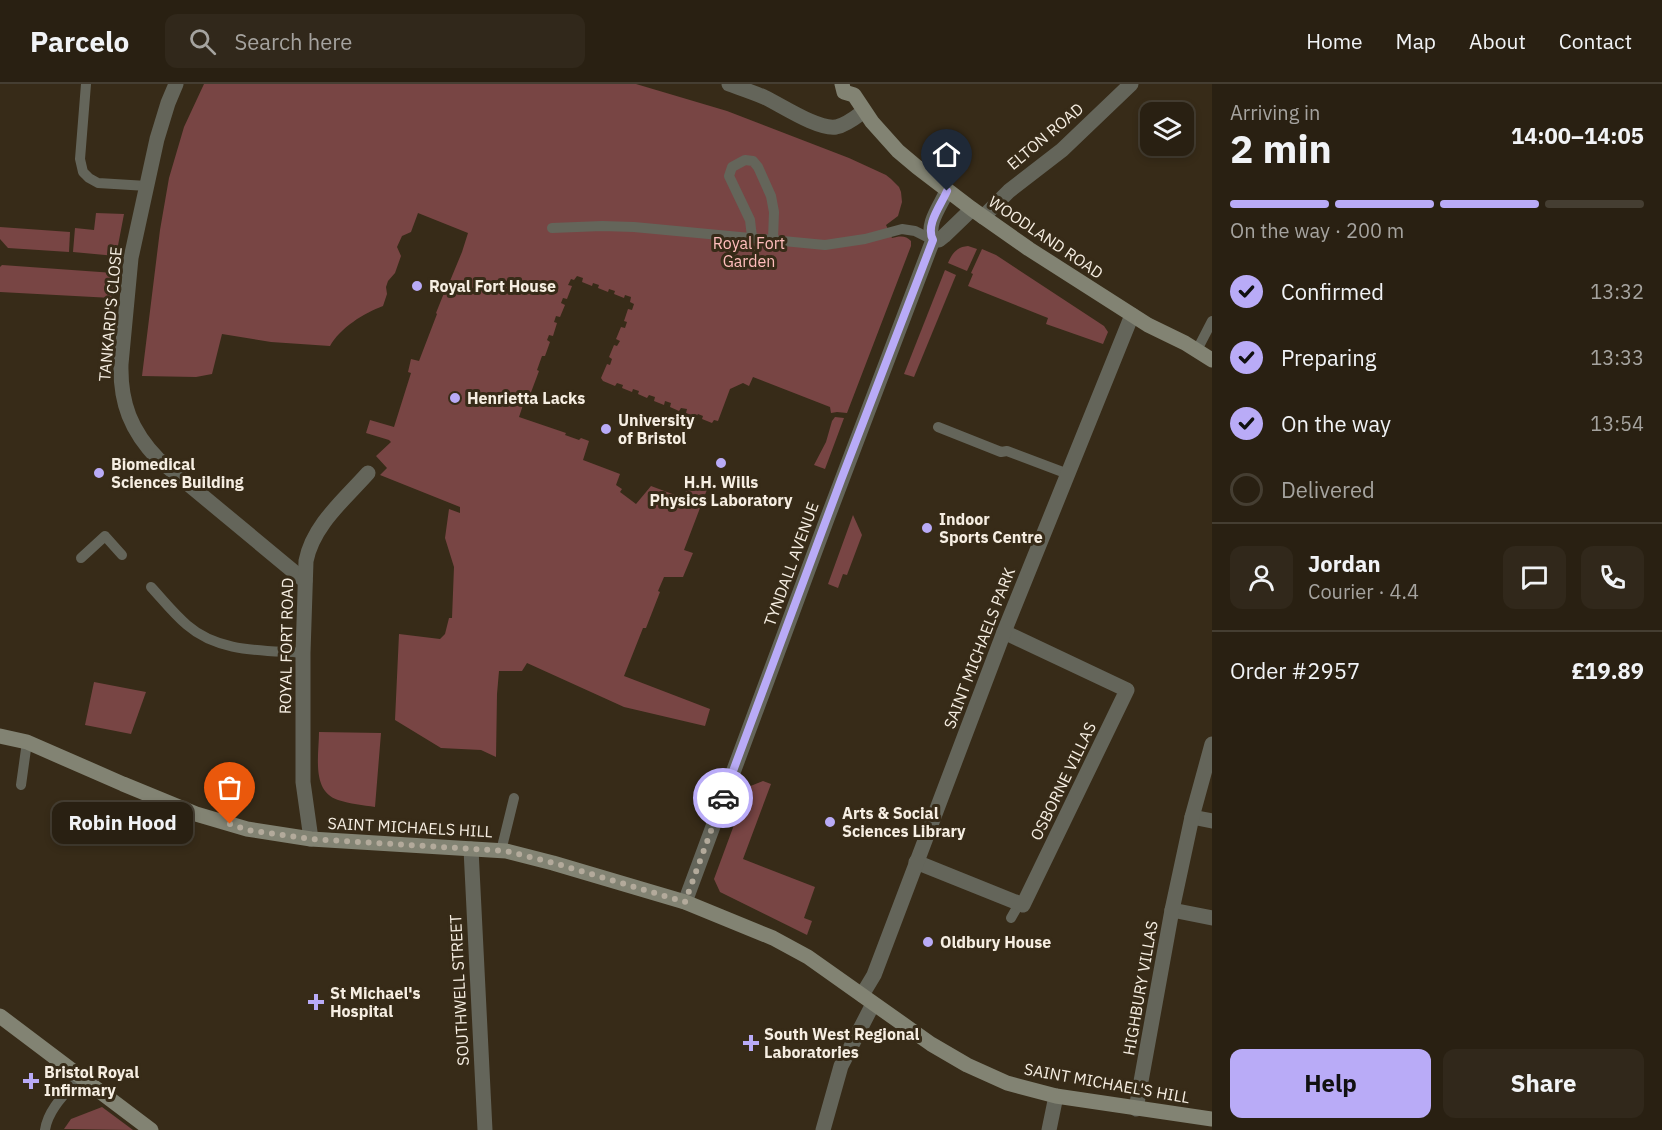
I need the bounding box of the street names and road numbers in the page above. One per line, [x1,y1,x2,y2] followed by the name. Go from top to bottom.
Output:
[1003,98,1087,174] street label: ELTON ROAD
[985,191,1107,283] street label: WOODLAND ROAD
[94,246,126,382] street label: TANKARD'S CLOSE
[759,499,823,629] street label: TYNDALL AVENUE
[939,565,1019,731] street label: SAINT MICHAELS PARK
[275,578,297,714] street label: ROYAL FORT ROAD
[1026,719,1100,843] street label: OSBORNE VILLAS
[327,813,493,841] street label: SAINT MICHAELS HILL
[445,914,473,1066] street label: SOUTHWELL STREET
[1118,919,1162,1057] street label: HIGHBURY VILLAS
[1023,1059,1191,1107] street label: SAINT MICHAEL'S HILL

